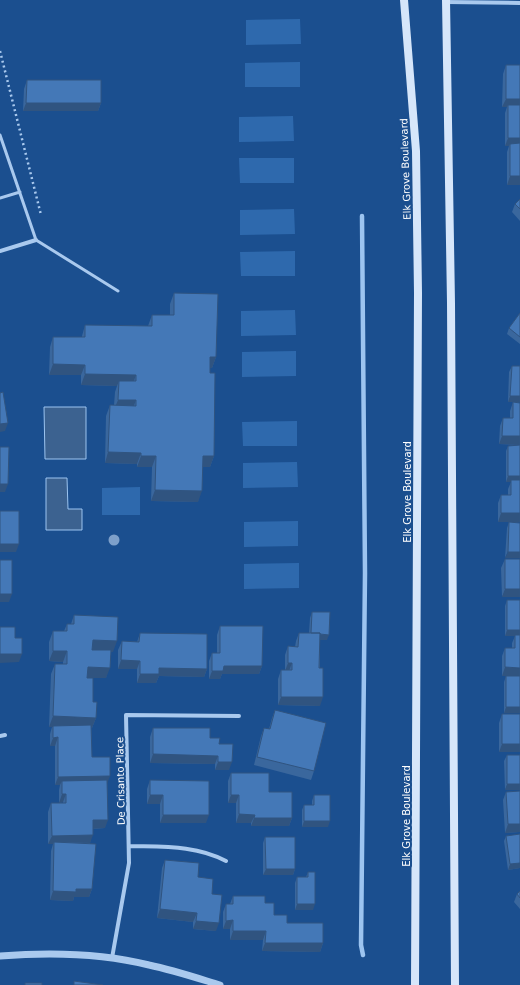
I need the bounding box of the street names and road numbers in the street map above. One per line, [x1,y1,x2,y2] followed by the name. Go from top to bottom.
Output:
[398,118,413,220] street label: Elk Grove Boulevard
[402,441,413,543] street label: Elk Grove Boulevard
[114,737,127,825] street label: De Crisanto Place
[401,765,412,867] street label: Elk Grove Boulevard

